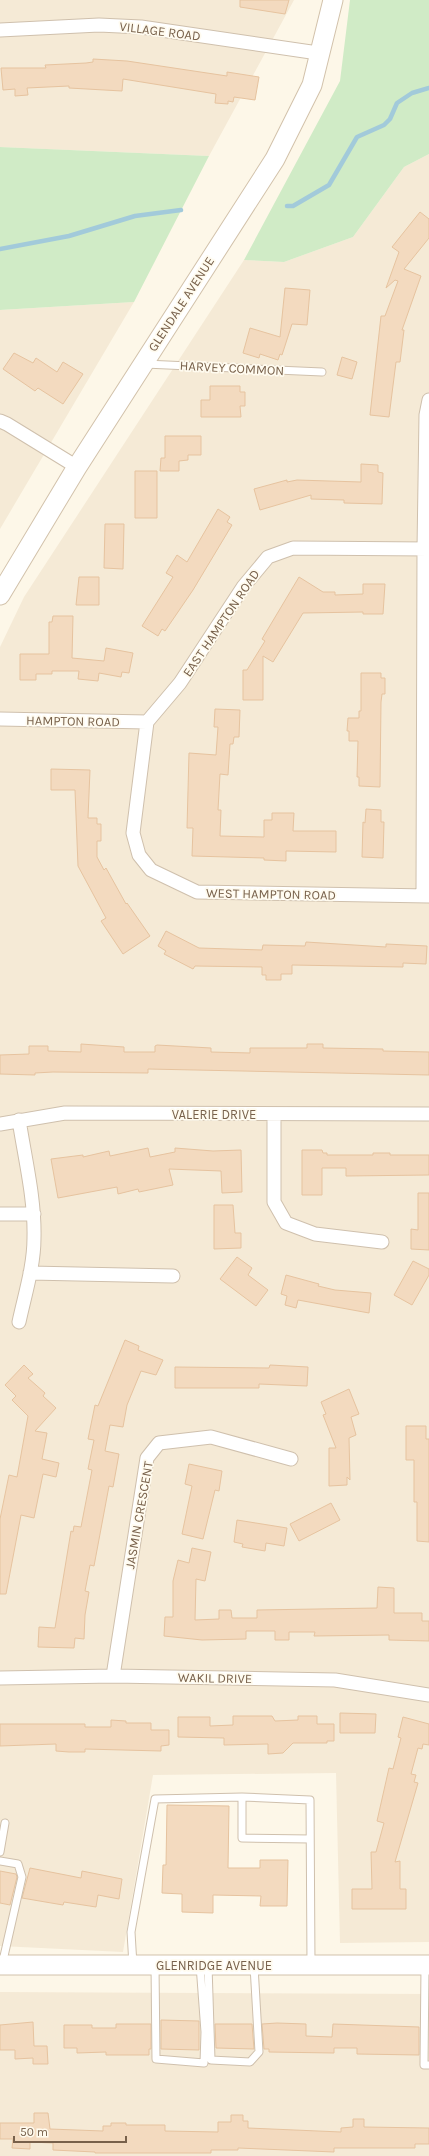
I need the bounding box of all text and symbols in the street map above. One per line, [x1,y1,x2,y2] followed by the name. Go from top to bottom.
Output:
[119,19,201,43] street label: VILLAGE ROAD
[145,254,217,354] street label: GLENDALE AVENUE
[179,358,285,378] street label: HARVEY COMMON
[180,567,262,679] street label: EAST HAMPTON ROAD
[26,713,120,729] street label: HAMPTON ROAD
[206,885,336,903] street label: WEST HAMPTON ROAD
[172,1107,256,1122] street label: VALERIE DRIVE
[122,1460,156,1570] street label: JASMIN CRESCENT
[178,1670,252,1686] street label: WAKIL DRIVE
[156,1958,272,1973] street label: GLENRIDGE AVENUE
[14,2118,126,2144] scale bar
[20,2125,48,2139] text: 50 m

